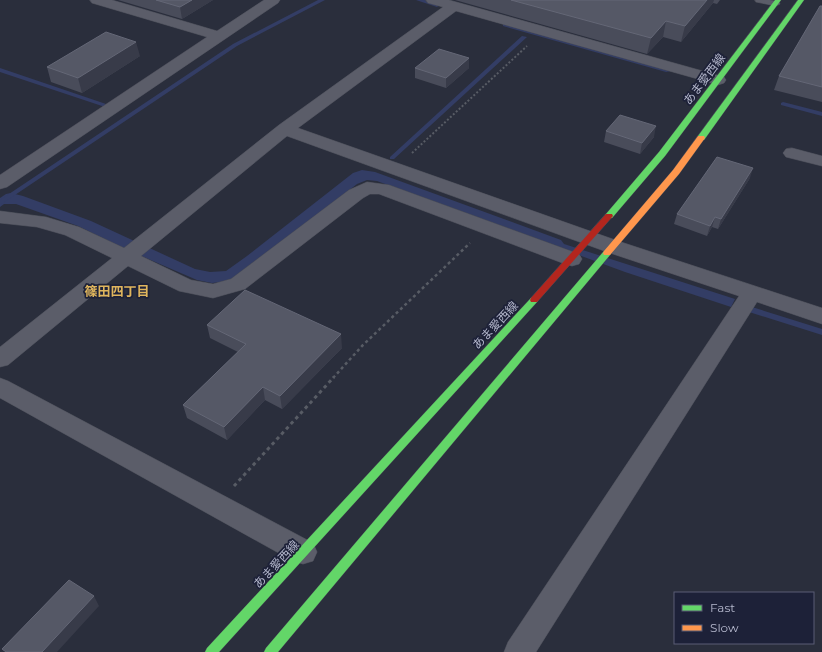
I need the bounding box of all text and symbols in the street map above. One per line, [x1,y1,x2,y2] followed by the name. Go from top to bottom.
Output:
[680,51,728,107] street label: あま愛西線
[84,283,150,299] district label: 篠田四丁目
[469,298,521,352] street label: あま愛西線
[250,537,302,591] street label: あま愛西線
[674,592,814,644] legend
[710,600,735,615] text: Fast
[710,620,739,635] text: Slow

